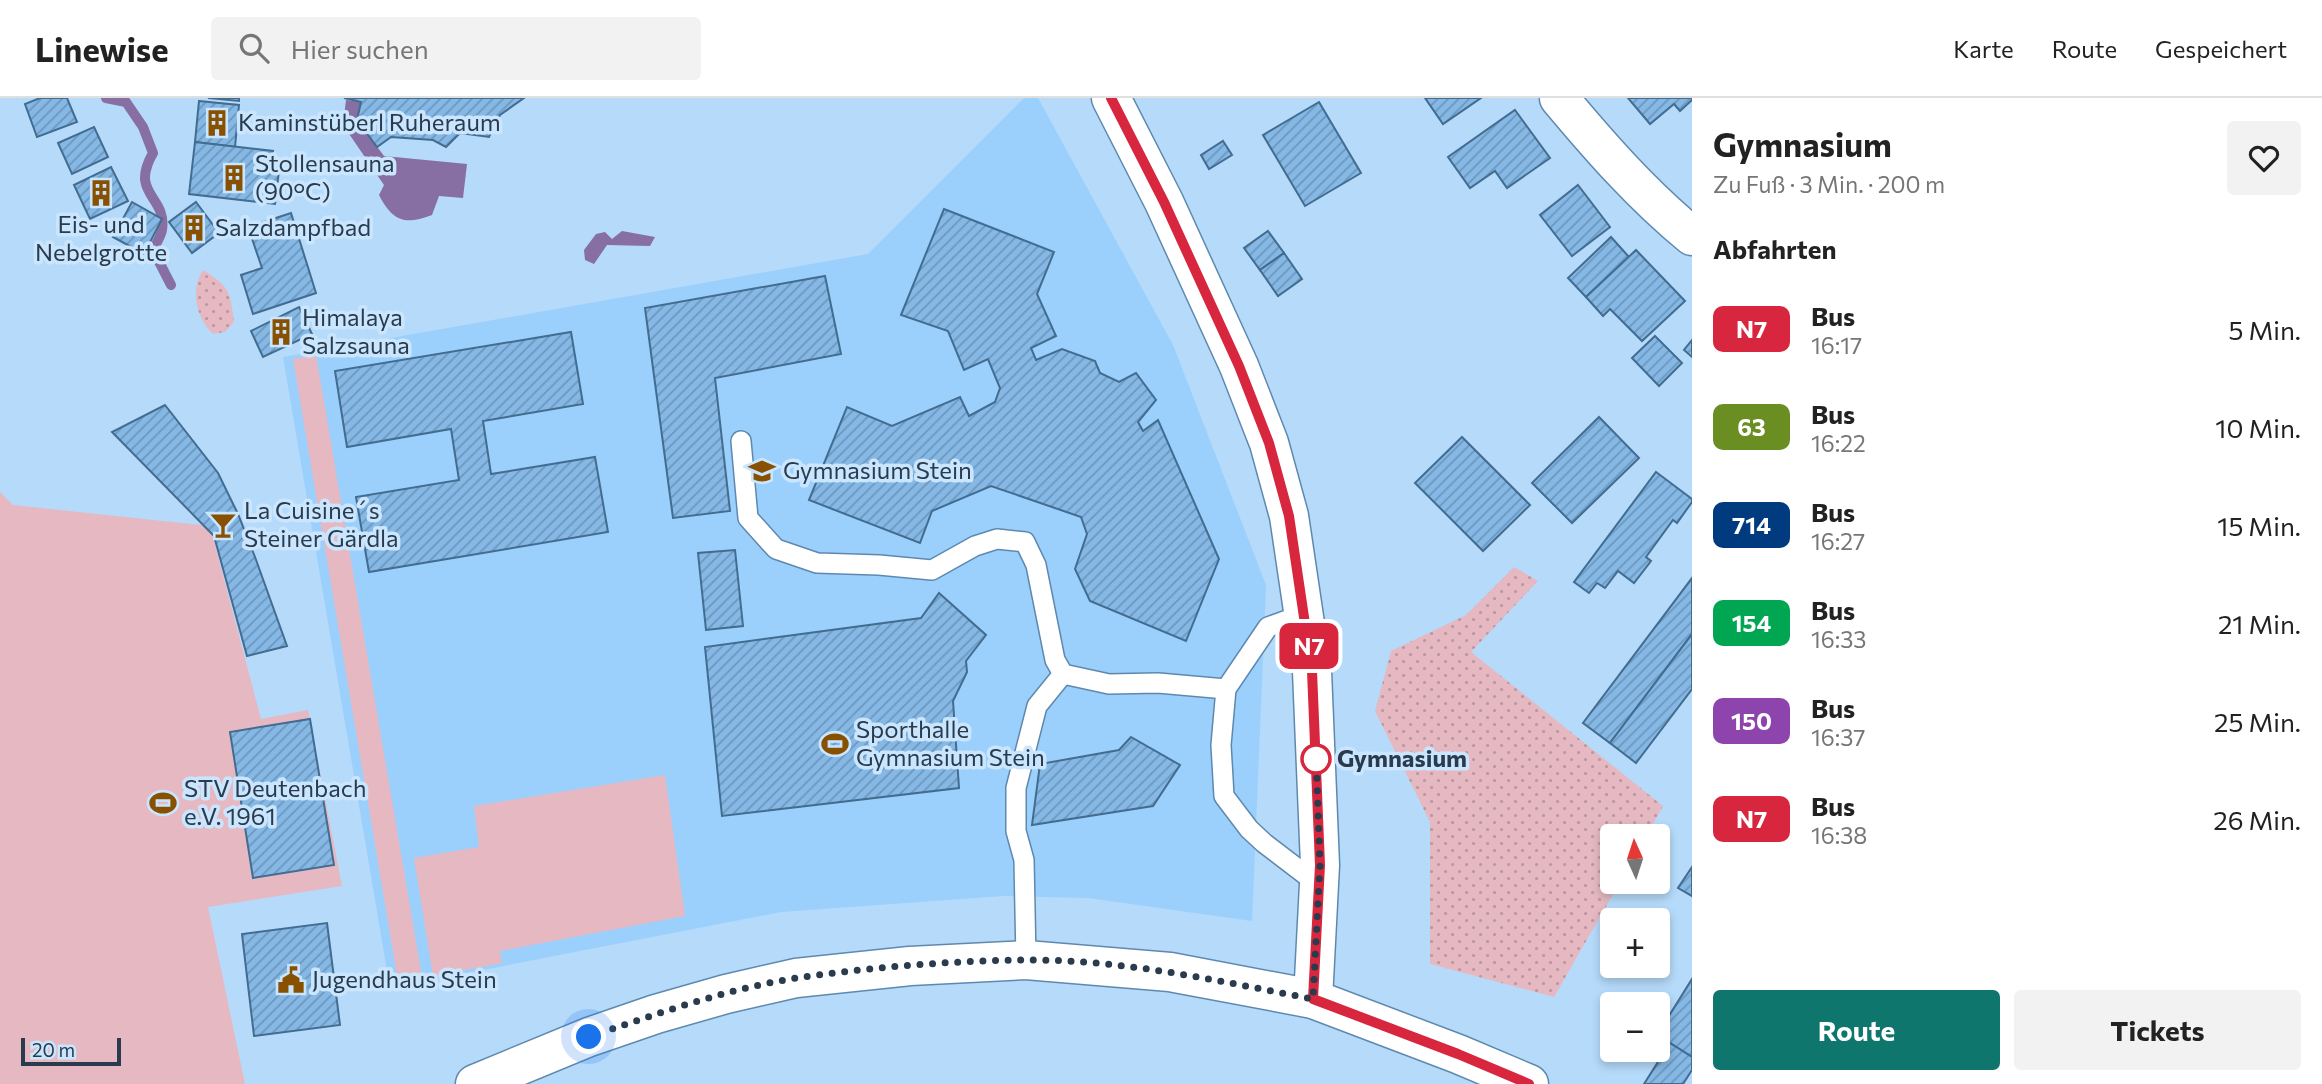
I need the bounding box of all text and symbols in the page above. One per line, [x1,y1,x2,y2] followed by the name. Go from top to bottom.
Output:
[211,17,701,80] search box
[35,28,169,69] text: Linewise
[235,29,273,67] icon: search
[291,33,429,64] text: Hier suchen
[1953,34,2014,63] text: Karte
[2052,34,2117,63] text: Route
[2155,34,2287,63] text: Gespeichert
[238,107,501,136] place label: Kaminstüberl Ruheraum
[202,108,232,138] building icon: Kaminstüberl Ruheraum
[2227,121,2301,195] button: heart
[1713,123,1892,164] text: Gymnasium
[255,148,395,205] place label: Stollensauna (90°C)
[219,163,249,193] building icon: Stollensauna (90°C)
[1713,170,1945,198] text: Zu Fuß · 3 Min. · 200 m
[86,178,116,208] building icon: Eis- und Nebelgrotte
[35,209,167,266] place label: Eis- und Nebelgrotte
[215,212,371,241] place label: Salzdampfbad
[179,213,209,243] building icon: Salzdampfbad
[1713,233,1836,264] text: Abfahrten
[1811,300,1855,331] text: Bus
[302,302,410,359] place label: Himalaya Salzsauna
[1736,314,1767,343] text: N7
[2228,314,2301,345] text: 5 Min.
[266,317,296,347] building icon: Himalaya Salzsauna
[1811,331,1862,359] text: 16:17
[1811,398,1855,429] text: Bus
[1737,412,1766,441] text: 63
[2215,412,2301,443] text: 10 Min.
[1811,429,1866,457] text: 16:22
[783,455,972,484] place label: Gymnasium Stein
[747,456,777,486] school or university icon: Gymnasium Stein
[244,495,399,552] place label: La Cuisine´s Steiner Gärdla
[1811,496,1855,527] text: Bus
[208,510,238,540] bar icon: La Cuisine´s Steiner Gärdla
[1732,510,1771,539] text: 714
[2217,510,2301,541] text: 15 Min.
[1811,527,1865,555] text: 16:27
[1811,594,1855,625] text: Bus
[1732,608,1771,637] text: 154
[2218,608,2301,639] text: 21 Min.
[1278,623,1340,669] line badge: N7
[1811,625,1866,653] text: 16:33
[1293,631,1325,660] text: N7
[1811,692,1855,723] text: Bus
[1731,706,1772,735] text: 150
[2214,706,2301,737] text: 25 Min.
[856,714,1045,771] place label: Sporthalle Gymnasium Stein
[1811,723,1865,751] text: 16:37
[820,729,850,759] sports icon: Sporthalle Gymnasium Stein
[1337,743,1467,772] place label: Gymnasium
[1301,744,1331,774] marker: Gymnasium
[184,773,366,830] place label: STV Deutenbach e.V. 1961
[148,788,178,818] sports icon: STV Deutenbach e.V. 1961
[1811,790,1855,821] text: Bus
[1736,804,1767,833] text: N7
[2213,804,2301,835] text: 26 Min.
[1811,821,1867,849] text: 16:38
[1600,824,1670,894] north arrow
[1600,824,1670,1062] map controls
[1600,908,1670,978] button: +
[312,964,497,993] place label: Jugendhaus Stein
[276,965,306,995] public building icon: Jugendhaus Stein
[1713,990,2000,1070] button: Route
[2014,990,2301,1070] button: Tickets
[1600,992,1670,1062] button: −
[571,1019,606,1054] your location
[21,1035,121,1067] scale bar
[32,1038,75,1061] text: 20 m

